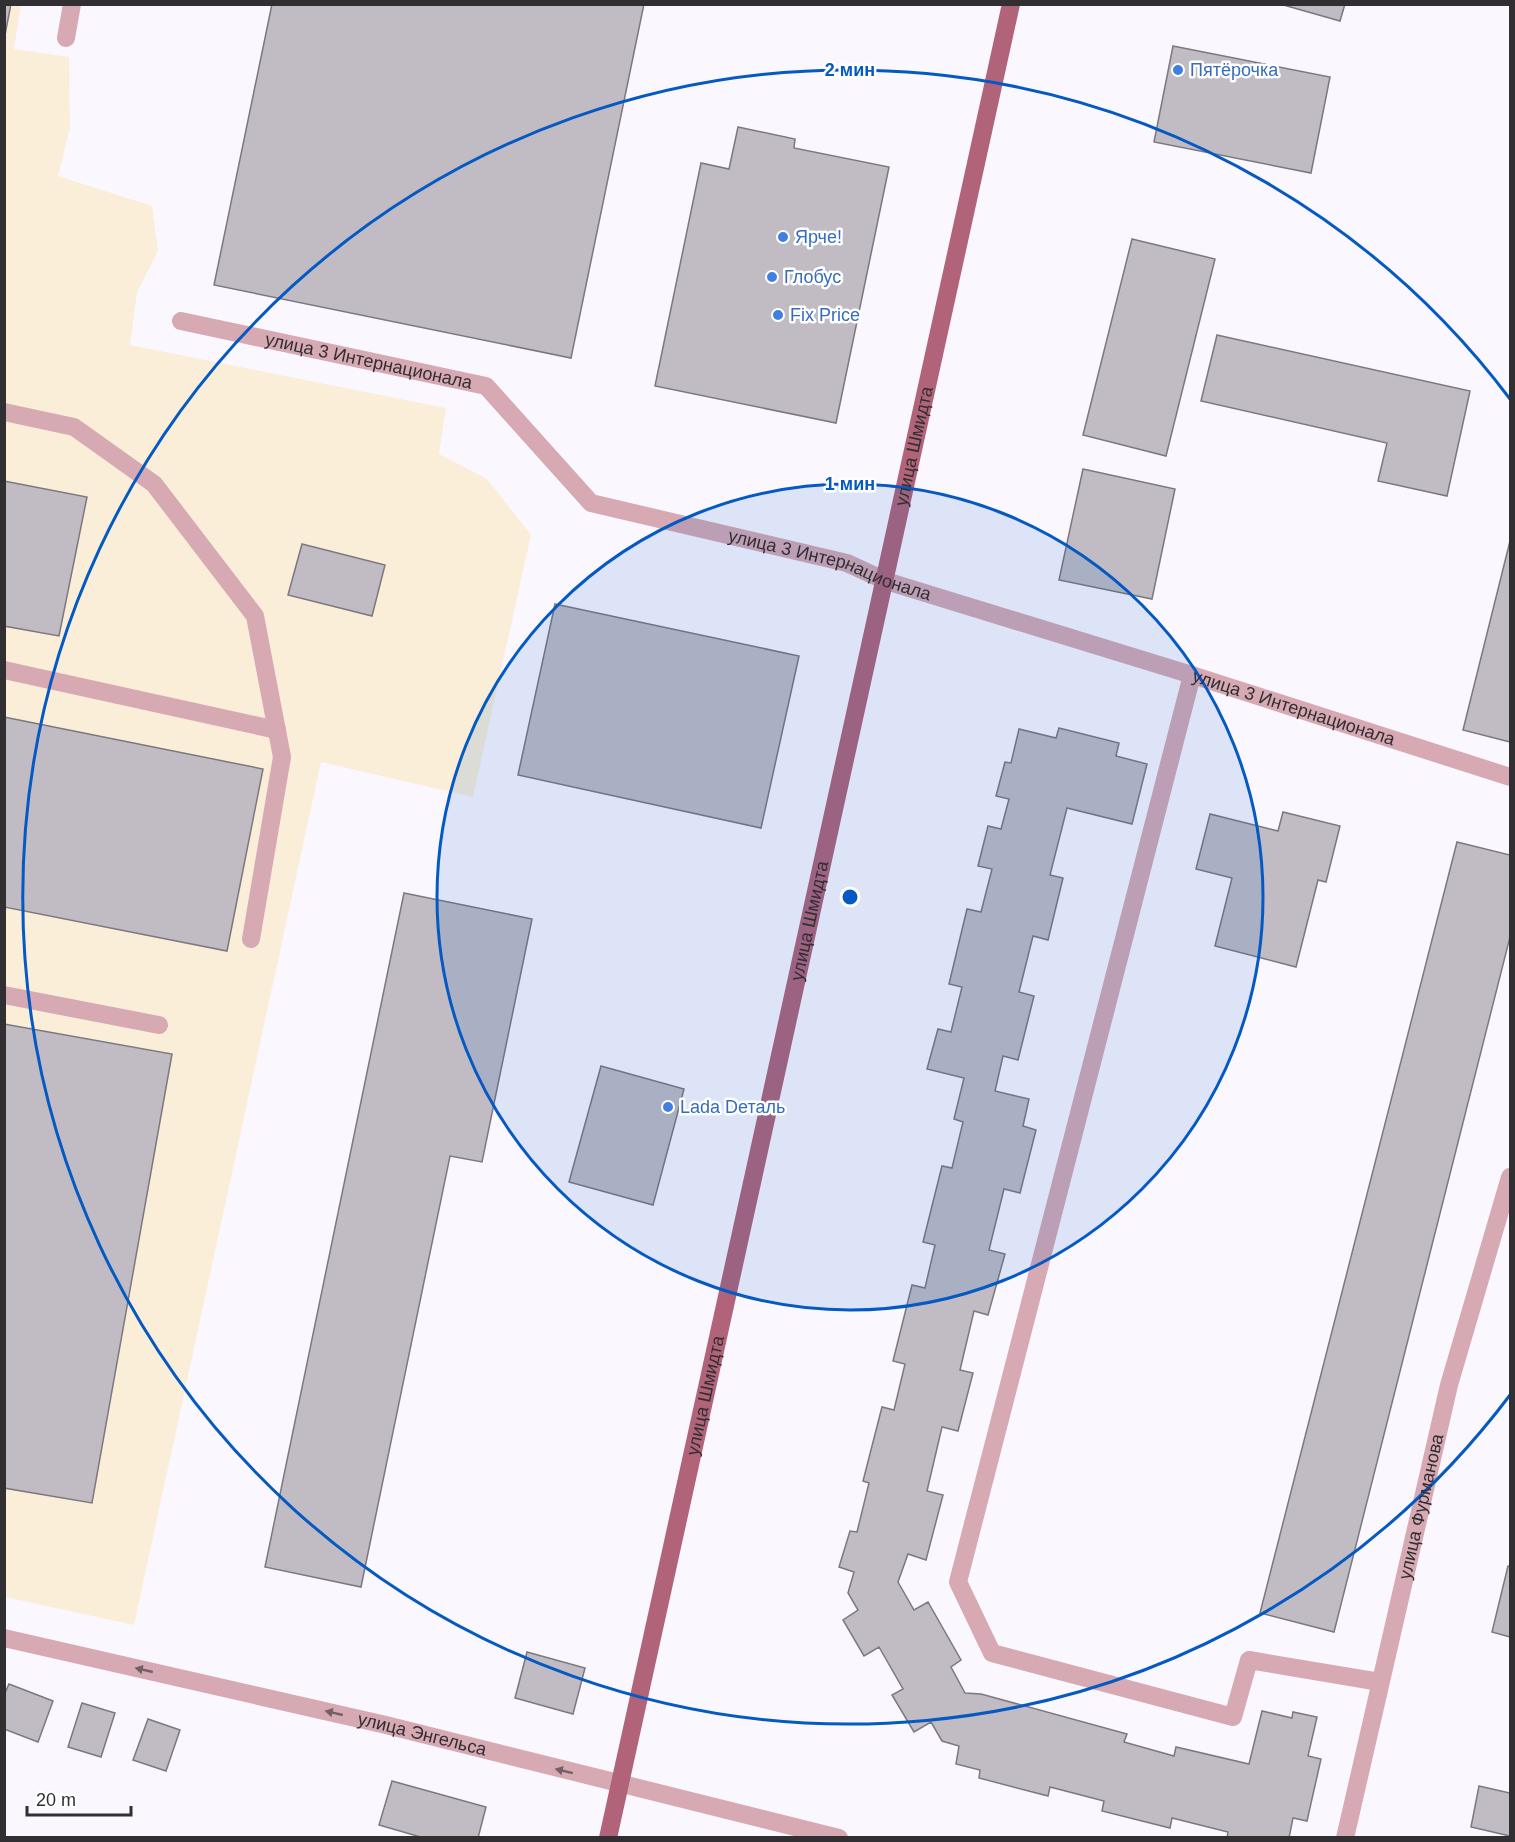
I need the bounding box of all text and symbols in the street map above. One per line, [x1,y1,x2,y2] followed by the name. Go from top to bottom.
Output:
[825,60,875,80] text: 2 мин
[1190,60,1279,80] place label: Пятёрочка
[1171,63,1185,77] marker: Пятёрочка
[795,227,842,247] place label: Ярче!
[776,230,790,244] marker: Ярче!
[784,267,841,287] place label: Глобус
[765,270,779,284] marker: Глобус
[790,305,860,325] place label: Fix Price
[771,308,785,322] marker: Fix Price
[263,329,475,393] street label: улица 3 Интернационала
[891,383,937,508] street label: улица Шмидта
[825,474,875,494] text: 1 мин
[726,525,935,605] street label: улица 3 Интернационала
[1190,666,1398,750] street label: улица 3 Интернационала
[787,858,833,983] street label: улица Шмидта
[840,887,860,907] centre of rings
[680,1097,785,1117] place label: Lada Dеталь
[661,1100,675,1114] marker: Lada Dеталь
[682,1333,728,1457] street label: улица Шмидта
[1395,1431,1448,1581] street label: улица Фурманова
[134,1665,153,1674] one-way arrow
[324,1708,343,1717] one-way arrow
[356,1709,489,1760] street label: улица Энгельса
[555,1765,573,1775] one-way arrow
[27,1779,130,1817] scale bar
[36,1790,76,1810] text: 20 m

